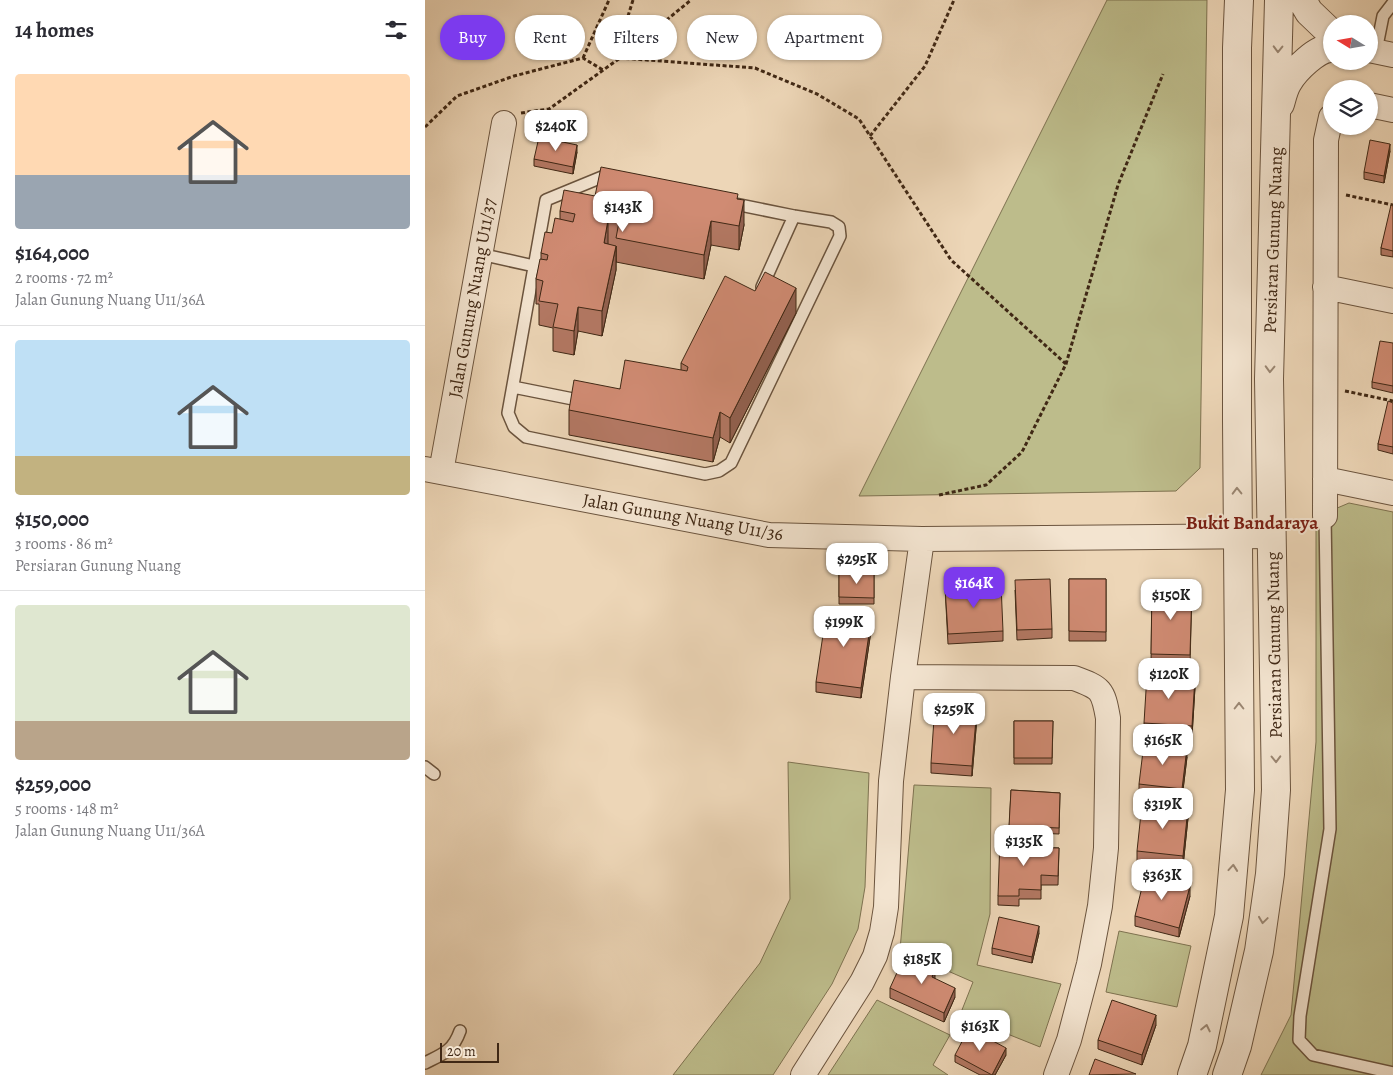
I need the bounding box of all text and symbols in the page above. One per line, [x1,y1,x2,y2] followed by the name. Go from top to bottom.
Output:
[440,15,505,60] chip: Buy
[515,15,585,60] chip: Rent
[595,15,677,60] chip: Filters
[687,15,757,60] chip: New
[767,15,882,60] chip: Apartment
[1323,15,1377,70] north arrow
[1323,15,1378,135] map controls
[15,16,94,44] text: 14 homes
[382,16,410,44] icon: filters
[1273,45,1283,53] one-way arrow
[1323,80,1378,135] button: layers
[168,107,258,197] icon: home
[521,110,591,152] pin: $240K
[535,115,577,137] text: $240K
[1258,146,1288,334] street label: Persiaran Gunung Nuang
[588,190,658,233] pin: $143K
[443,196,501,400] street label: Jalan Gunung Nuang U11/37
[604,196,642,218] text: $143K
[15,239,89,267] text: $164,000
[15,267,113,289] text: 2 rooms · 72 m²
[15,289,205,311] text: Jalan Gunung Nuang U11/36A
[1264,365,1275,373] one-way arrow
[168,372,258,462] icon: home
[1232,487,1242,494] one-way arrow
[581,488,785,546] street label: Jalan Gunung Nuang U11/36
[15,505,89,533] text: $150,000
[1186,510,1319,536] district label: Bukit Bandaraya
[15,533,113,555] text: 3 rooms · 86 m²
[822,542,892,585] pin: $295K
[837,548,877,570] text: $295K
[1260,551,1288,739] street label: Persiaran Gunung Nuang
[15,555,181,577] text: Persiaran Gunung Nuang
[939,566,1009,609] pin: $164K
[955,572,993,594] text: $164K
[1136,578,1206,621] pin: $150K
[1152,584,1190,606] text: $150K
[809,606,879,648] pin: $199K
[825,611,863,633] text: $199K
[168,637,258,727] icon: home
[1134,658,1204,700] pin: $120K
[1149,663,1189,685] text: $120K
[919,692,989,735] pin: $259K
[934,698,974,720] text: $259K
[1234,702,1244,710] one-way arrow
[1128,724,1198,766] pin: $165K
[1144,729,1182,751] text: $165K
[1270,755,1281,763] one-way arrow
[15,770,91,798] text: $259,000
[1128,788,1198,830] pin: $319K
[1144,793,1182,815] text: $319K
[15,798,118,820] text: 5 rooms · 148 m²
[15,820,205,842] text: Jalan Gunung Nuang U11/36A
[989,824,1059,867] pin: $135K
[1005,830,1043,852] text: $135K
[1127,858,1197,901] pin: $363K
[1142,864,1182,886] text: $363K
[1228,864,1239,872] one-way arrow
[1259,916,1269,925] one-way arrow
[887,942,957,985] pin: $185K
[903,948,941,970] text: $185K
[945,1010,1015,1052] pin: $163K
[961,1015,999,1037] text: $163K
[1200,1024,1210,1033] one-way arrow
[440,1040,499,1063] scale bar
[447,1042,476,1061] text: 20 m

